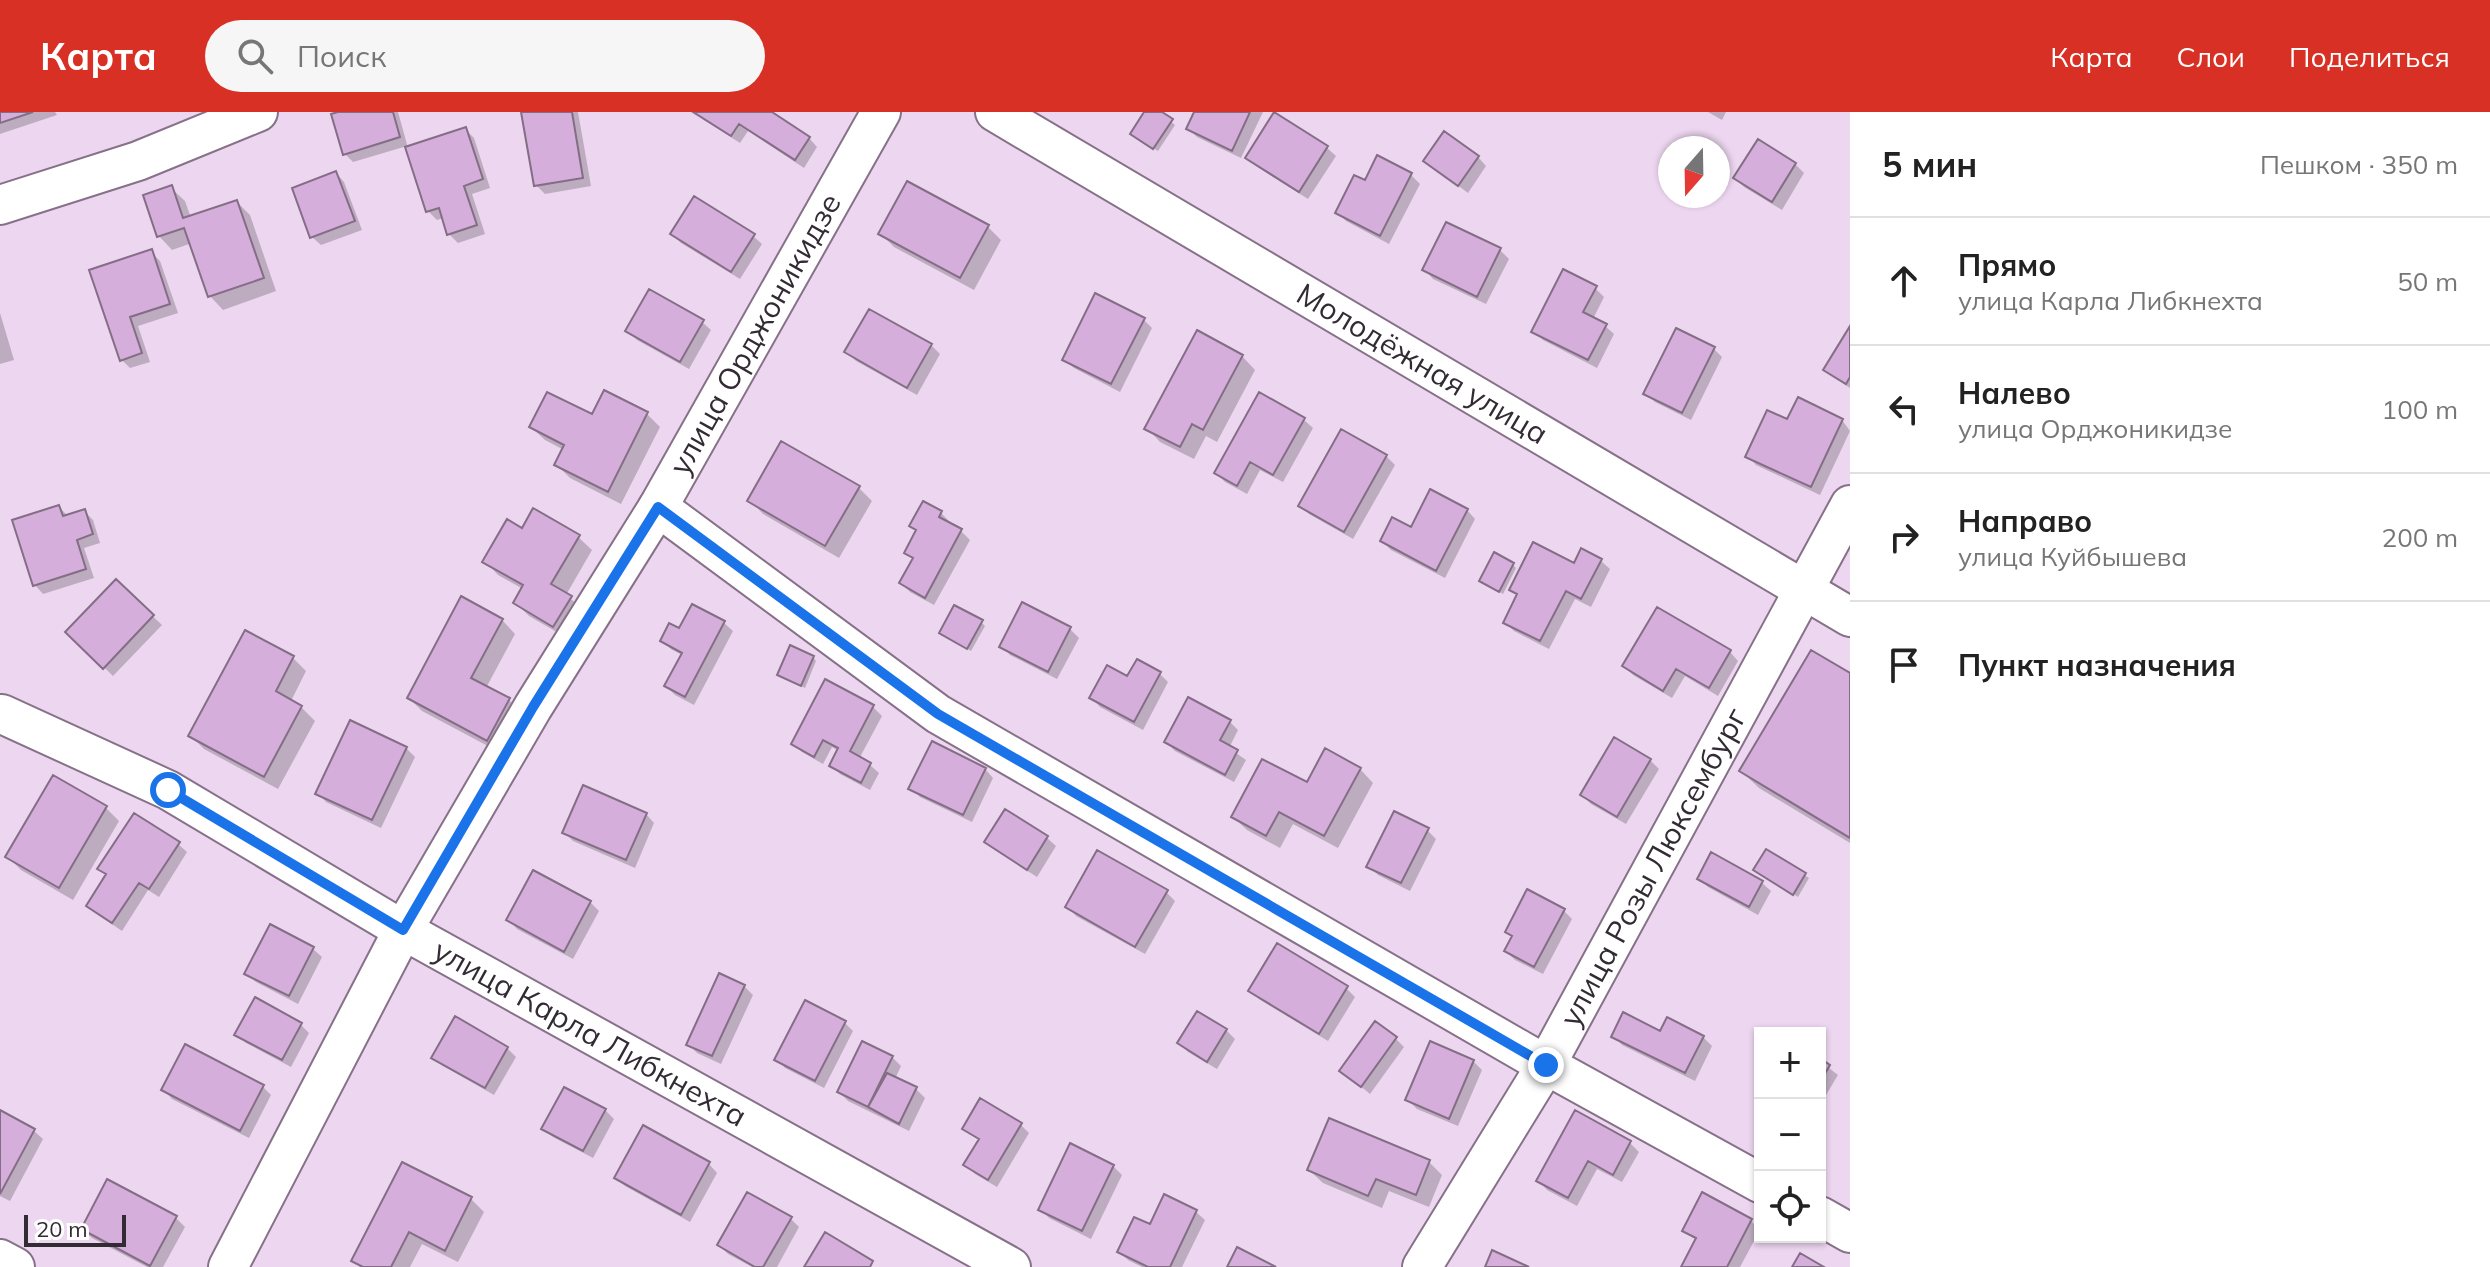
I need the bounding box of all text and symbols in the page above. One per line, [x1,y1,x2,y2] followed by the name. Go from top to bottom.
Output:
[205,20,765,92] search box
[40,32,157,80] text: Карта
[233,34,277,78] icon: search
[297,37,386,75] text: Поиск
[2050,39,2133,74] text: Карта
[2177,39,2245,74] text: Слои
[2289,39,2450,74] text: Поделиться
[1658,136,1730,208] north arrow
[1882,143,1977,186] text: 5 мин
[2260,148,2458,181] text: Пешком · 350 m
[660,187,849,481] street label: улица Орджоникидзе
[1958,246,2056,284] text: Прямо
[1882,259,1926,303] icon: ahead
[2397,265,2458,298] text: 50 m
[1290,275,1555,452] street label: Молодёжная улица
[1958,284,2263,317] text: улица Карла Либкнехта
[1958,374,2071,412] text: Налево
[1882,387,1926,431] icon: left
[2382,393,2458,426] text: 100 m
[1958,412,2232,445] text: улица Орджоникидзе
[1958,502,2092,540] text: Направо
[1882,515,1926,559] icon: right
[2382,521,2458,554] text: 200 m
[1958,540,2187,573] text: улица Куйбышева
[1882,643,1926,687] icon: arrive
[1958,646,2236,684] text: Пункт назначения
[1551,701,1754,1033] street label: улица Розы Люксембург
[150,772,186,808] route start
[427,931,754,1135] street label: улица Карла Либкнехта
[1754,1027,1826,1243] map controls
[1754,1027,1826,1099] button: +
[1528,1047,1564,1083] route end
[1754,1099,1826,1171] button: −
[1754,1171,1826,1243] button: locate
[24,1211,126,1247] scale bar
[36,1215,87,1243] text: 20 m

